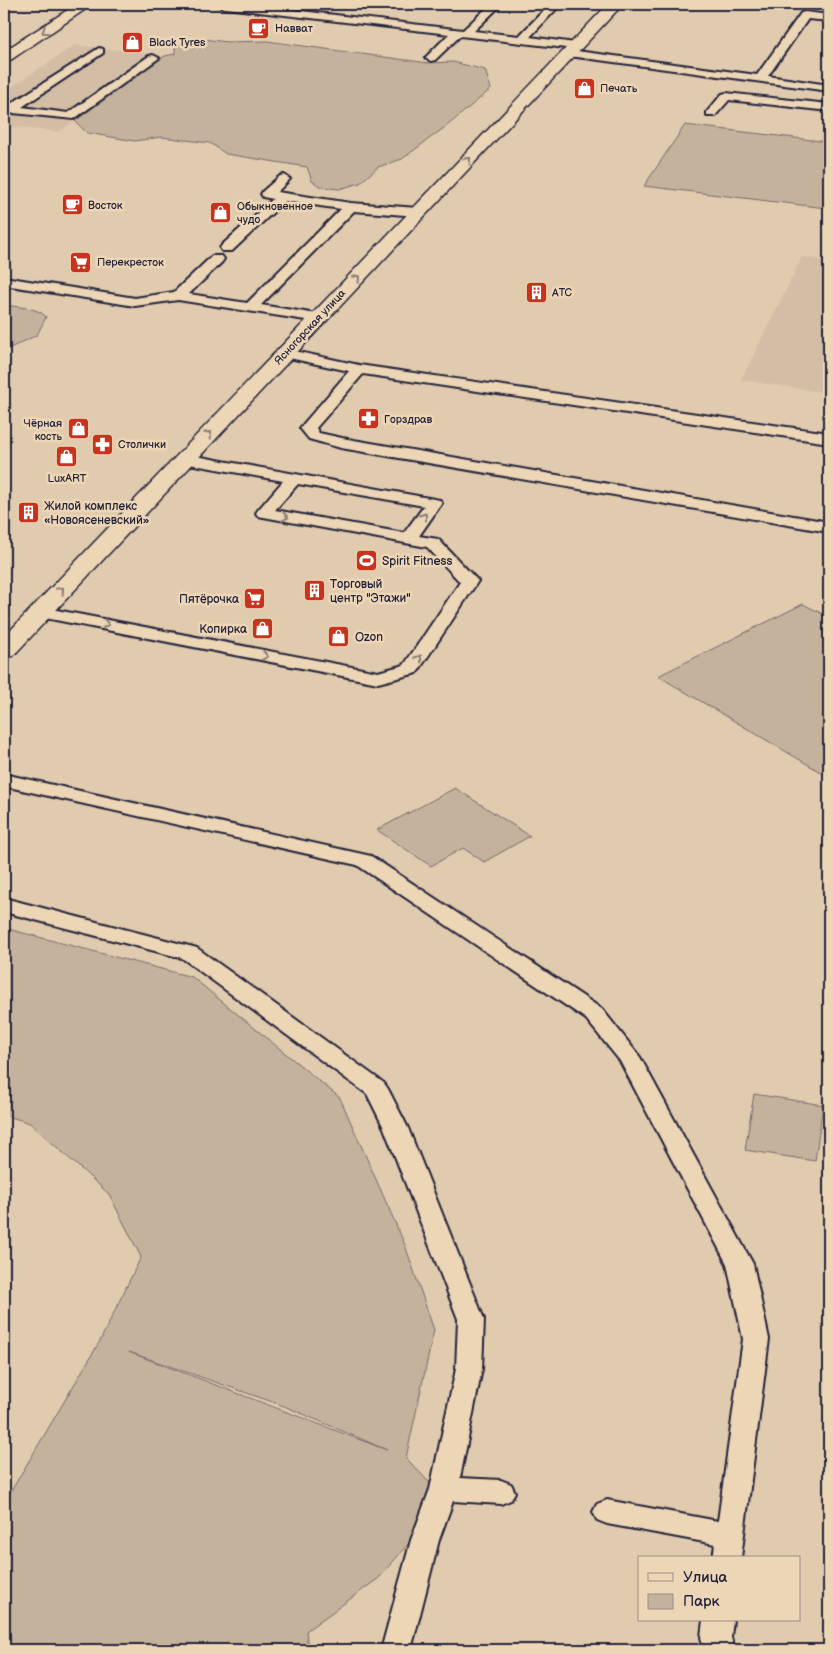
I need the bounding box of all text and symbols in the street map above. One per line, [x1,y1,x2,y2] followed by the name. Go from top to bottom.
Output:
[247,16,271,40] cafe icon: Навват
[275,22,313,35] place label: Навват
[41,24,50,34] one-way arrow
[121,30,145,54] shop icon: Black Tyres
[149,36,206,49] place label: Black Tyres
[572,76,596,100] shop icon: Печать
[600,82,638,95] place label: Печать
[462,156,471,165] one-way arrow
[60,193,84,217] cafe icon: Восток
[88,199,123,212] place label: Восток
[209,200,233,224] shop icon: Обыкновенное чудо
[237,200,313,226] place label: Обыкновенное чудо
[69,250,93,274] supermarket icon: Перекресток
[97,256,164,269] place label: Перекресток
[351,274,360,283] one-way arrow
[524,280,548,304] building icon: АТС
[272,286,349,367] street label: Ясногорская улица
[551,286,573,299] place label: АТС
[356,407,380,431] pharmacy icon: Горздрав
[384,413,433,426] place label: Горздрав
[24,417,63,443] place label: Чёрная кость
[66,417,90,441] shop icon: Чёрная кость
[203,430,212,439] one-way arrow
[90,432,114,456] pharmacy icon: Столички
[118,438,166,451] place label: Столички
[55,445,79,469] shop icon: LuxART
[48,472,87,485] place label: LuxART
[44,499,150,528] place label: Жилой комплекс «Новоясеневский»
[16,501,40,525] building icon: Жилой комплекс «Новоясеневский»
[280,511,289,521] one-way arrow
[419,513,427,522] one-way arrow
[354,549,378,573] sports icon: Spirit Fitness
[382,554,453,569] place label: Spirit Fitness
[330,577,411,606] place label: Торговый центр "Этажи"
[302,579,326,603] building icon: Торговый центр "Этажи"
[55,587,64,596] one-way arrow
[243,587,267,611] supermarket icon: Пятёрочка
[179,592,239,607] place label: Пятёрочка
[251,617,275,641] shop icon: Копирка
[102,618,110,629] one-way arrow
[199,622,247,637] place label: Копирка
[327,625,351,649] shop icon: Ozon
[355,630,383,645] place label: Ozon
[261,650,270,660] one-way arrow
[412,654,422,663] one-way arrow
[638,1556,800,1622] legend
[683,1568,728,1587] text: Улица
[683,1592,720,1611] text: Парк

